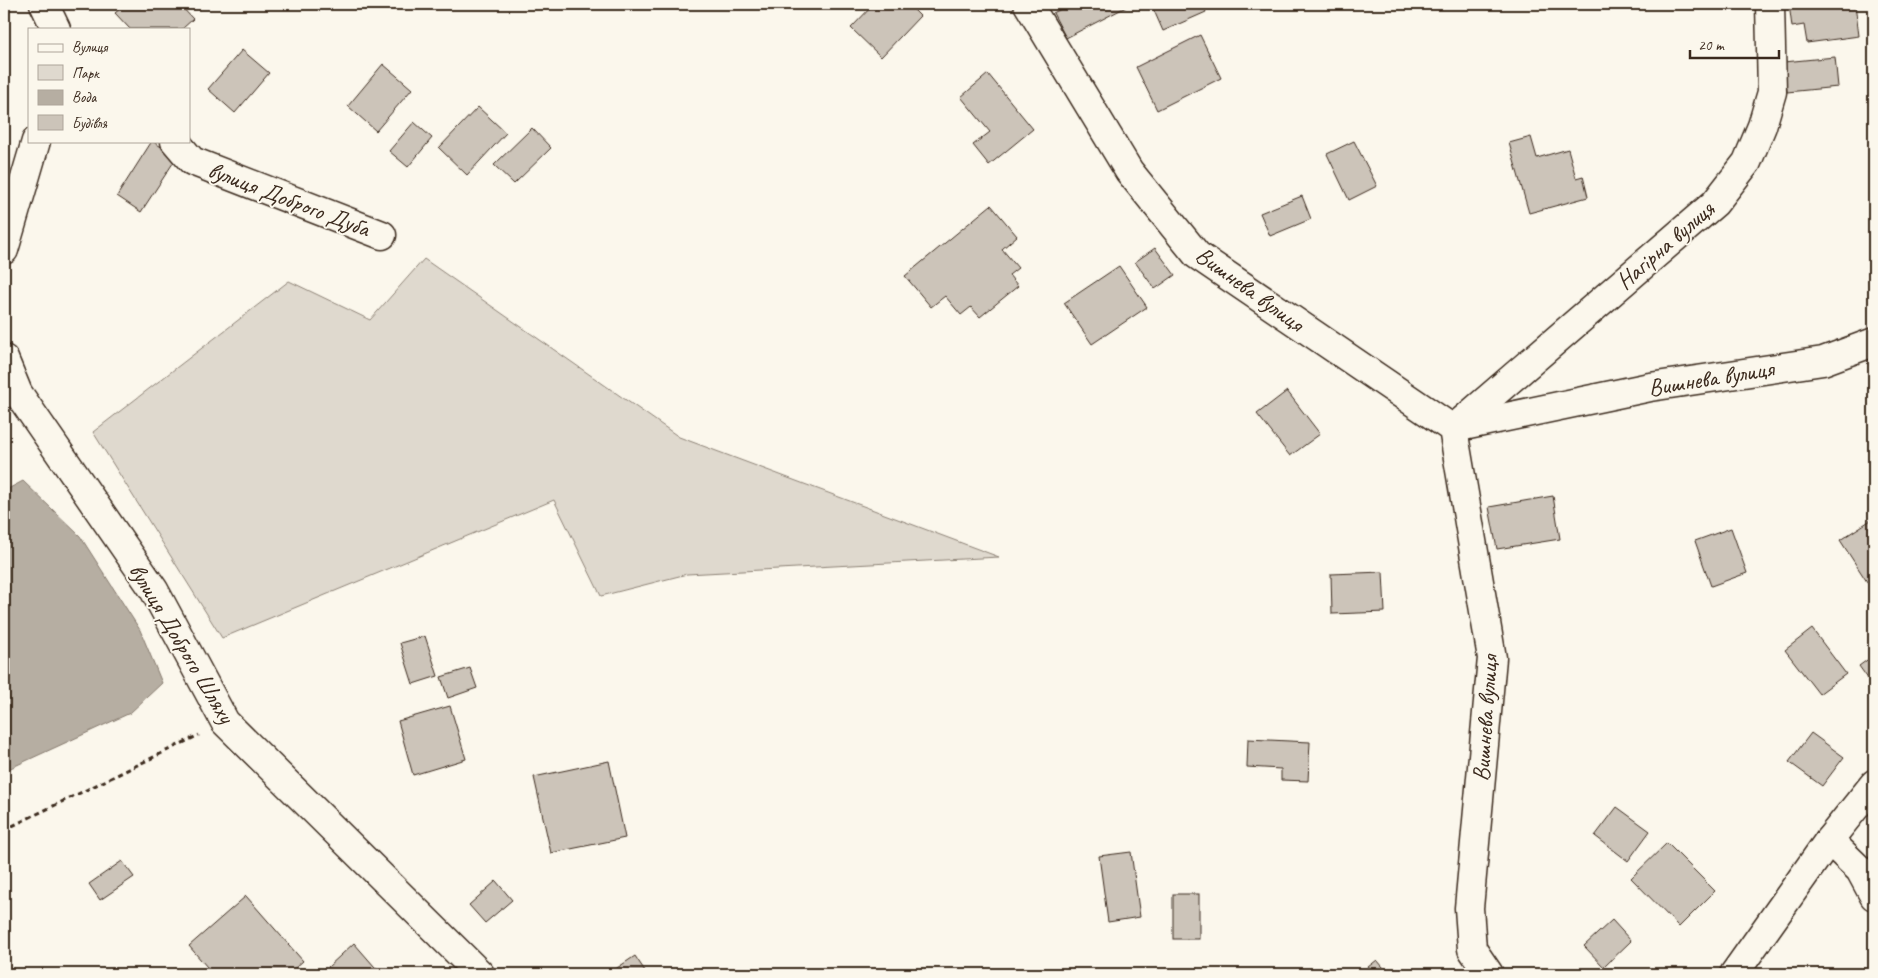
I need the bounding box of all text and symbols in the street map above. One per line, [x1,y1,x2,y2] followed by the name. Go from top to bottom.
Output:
[28,28,190,142] legend
[1690,28,1779,60] scale bar
[1698,36,1725,55] text: 20 m
[72,38,109,57] text: Вулиця
[72,64,100,83] text: Парк
[72,88,97,107] text: Вода
[72,114,107,133] text: Будівля
[204,154,375,244] street label: вулиця Доброго Дуба
[1610,193,1721,296] street label: Нагірна вулиця
[1190,240,1311,339] street label: Вишнева вулиця
[1646,353,1778,403] street label: Вишнева вулиця
[122,558,242,730] street label: вулиця Доброго Шляху
[1466,652,1504,782] street label: Вишнева вулиця

